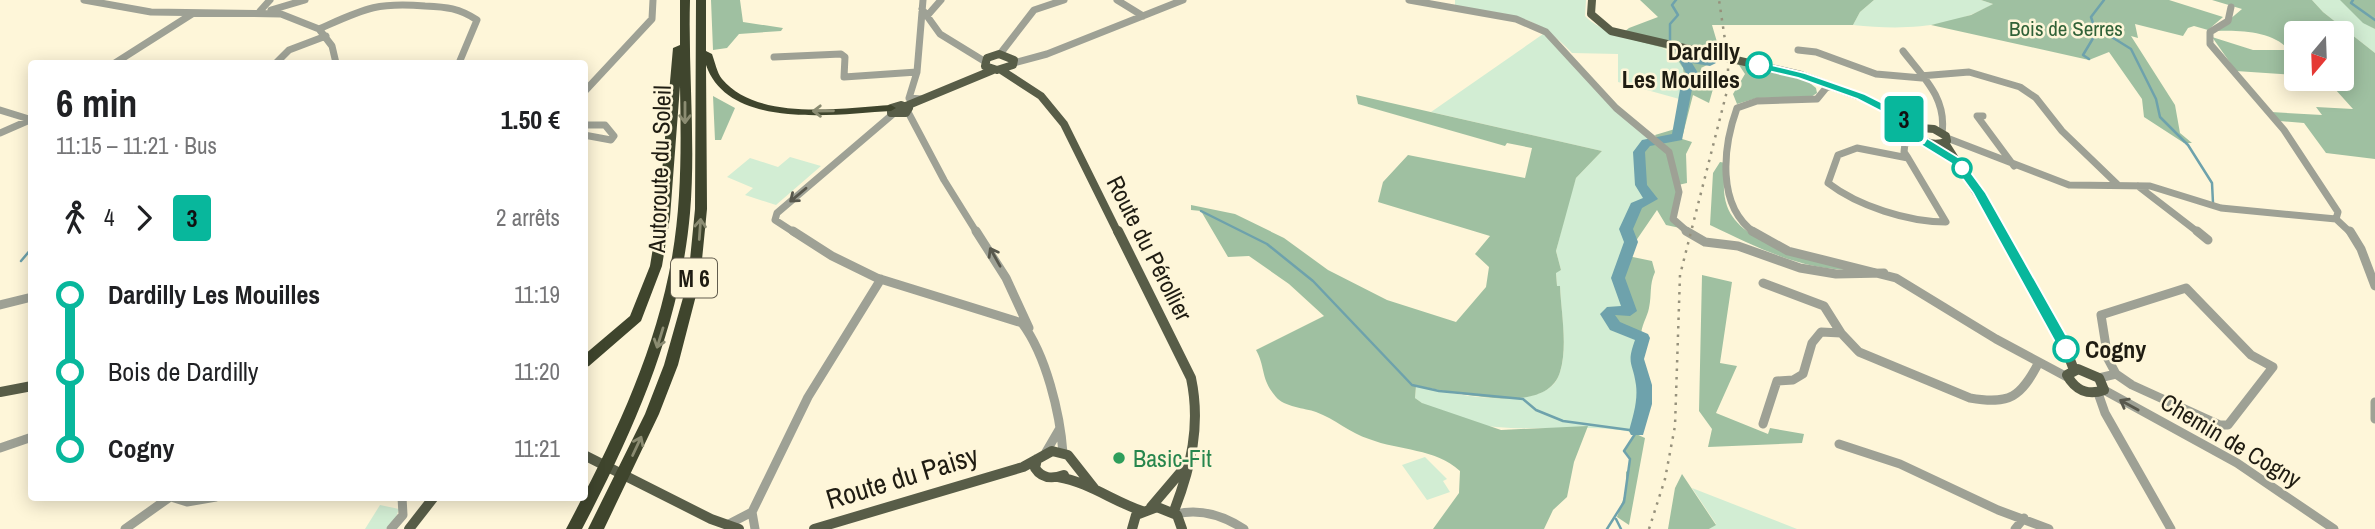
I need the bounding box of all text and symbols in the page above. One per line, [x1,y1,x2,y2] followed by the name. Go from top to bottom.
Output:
[2009,14,2123,43] park label: Bois de Serres
[2284,21,2354,91] north arrow
[2284,21,2354,91] map controls
[1622,35,1740,95] place label: Dardilly Les Mouilles
[1746,52,1772,78] marker: Dardilly Les Mouilles
[56,78,137,129] text: 6 min
[640,85,678,254] street label: Autoroute du Soleil
[1881,96,1927,142] line badge: 3
[501,102,560,137] text: 1.50 €
[678,102,692,125] one-way arrow
[1899,103,1909,135] text: 3
[812,104,835,118] one-way arrow
[56,130,217,161] text: 11:15 – 11:21 · Bus
[1952,158,1972,178] unlabelled marker
[1100,170,1200,326] street label: Route du Pérollier
[789,187,807,203] one-way arrow
[56,199,94,237] icon: walk
[125,199,163,237] icon: forward
[104,202,115,233] text: 4
[187,202,197,234] text: 3
[496,202,560,233] text: 2 arrêts
[694,218,707,240] one-way arrow
[987,247,1001,268] one-way arrow
[671,258,717,298] road number: M 6
[108,277,320,312] text: Dardilly Les Mouilles
[514,279,560,310] text: 11:19
[653,327,666,349] one-way arrow
[2085,333,2146,365] place label: Cogny
[2053,336,2079,362] marker: Cogny
[108,354,259,389] text: Bois de Dardilly
[514,356,560,387] text: 11:20
[2155,385,2307,495] street label: Chemin de Cogny
[2120,398,2140,412] one-way arrow
[108,431,174,466] text: Cogny
[514,433,560,464] text: 11:21
[631,436,644,457] one-way arrow
[821,436,983,518] street label: Route du Paisy
[1133,442,1212,474] place label: Basic-Fit
[1111,450,1127,466] marker: Basic-Fit

